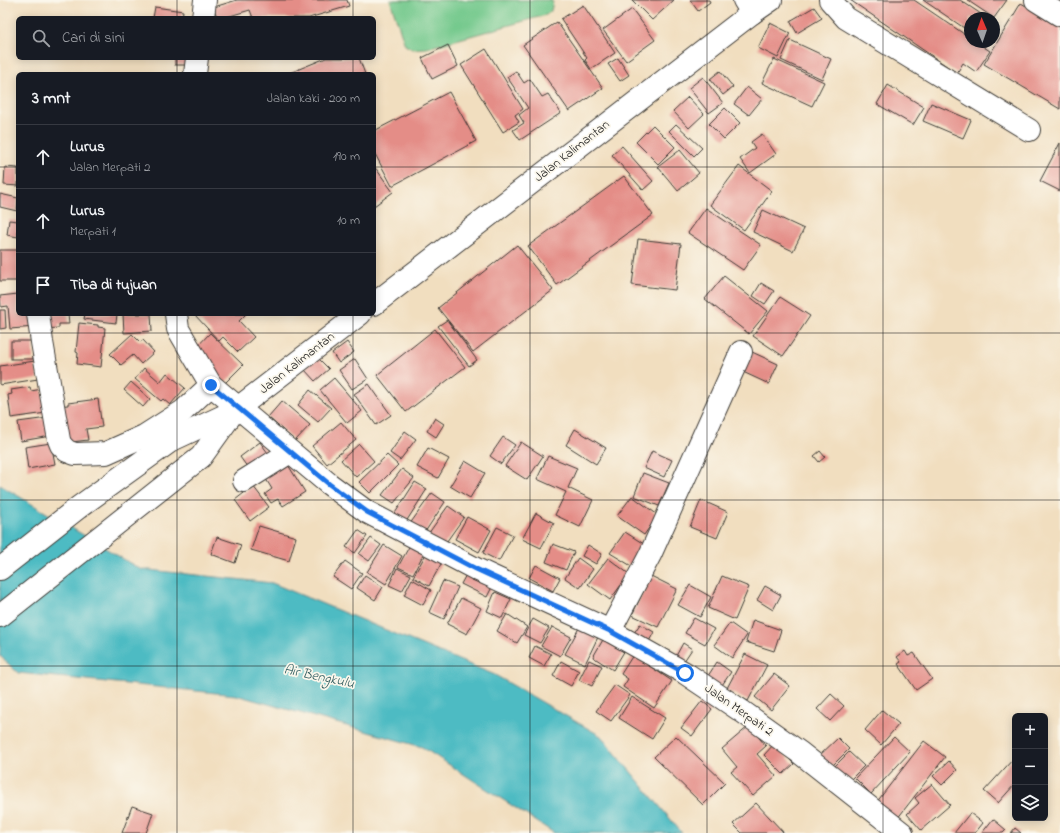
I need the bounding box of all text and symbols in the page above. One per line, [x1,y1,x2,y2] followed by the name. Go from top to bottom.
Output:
[964,12,1000,48] north arrow
[16,16,376,60] search box
[30,27,52,49] icon: search
[62,27,125,49] text: Cari di sini
[32,86,71,111] text: 3 mnt
[267,89,360,108] text: Jalan kaki · 200 m
[530,115,614,187] street label: Jalan Kalimantan
[70,136,105,158] text: Lurus
[32,146,54,168] icon: ahead
[333,147,360,166] text: 190 m
[70,158,150,177] text: Jalan Merpati 2
[70,200,105,222] text: Lurus
[32,210,54,232] icon: ahead
[337,211,360,230] text: 10 m
[70,222,116,241] text: Merpati 1
[32,274,54,296] icon: arrive
[70,274,157,296] text: Tiba di tujuan
[255,327,339,399] street label: Jalan Kalimantan
[202,376,220,394] route end
[282,659,356,695] water label: Air Bengkulu
[676,664,694,682] route start
[701,679,778,741] street label: Jalan Merpati 2
[1012,713,1048,821] map controls
[1012,713,1048,749] button: +
[1012,749,1048,785] button: −
[1012,785,1048,821] button: layers

